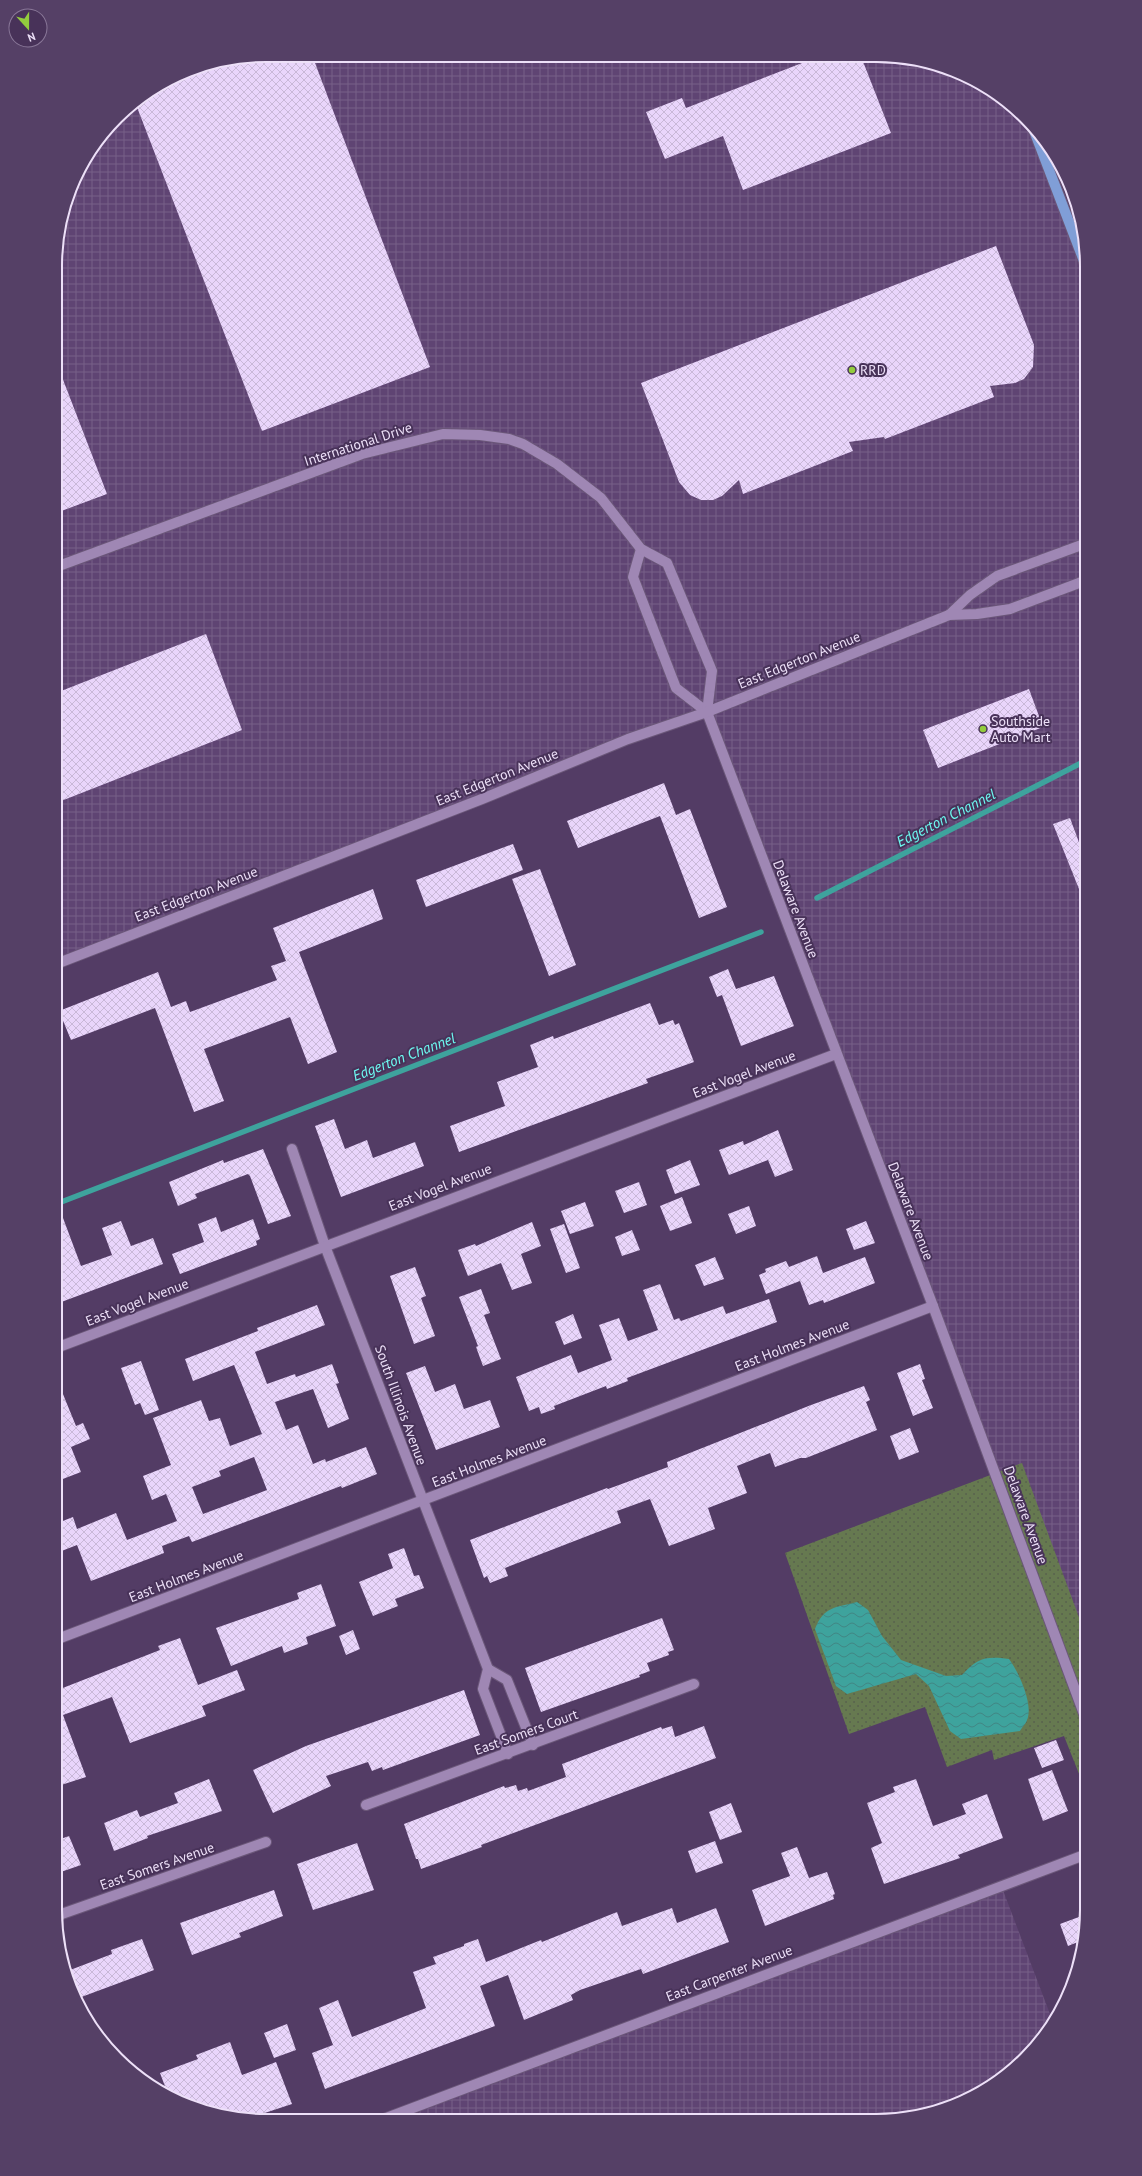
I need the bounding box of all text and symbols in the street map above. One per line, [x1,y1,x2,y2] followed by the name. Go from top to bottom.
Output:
[8,8,48,48] north arrow
[26,30,37,45] text: N
[860,361,886,379] place label: RRD
[847,365,857,375] marker: RRD
[302,418,414,470] street label: International Drive
[735,627,863,693] street label: East Edgerton Avenue
[991,712,1051,746] place label: Southside Auto Mart
[978,724,988,734] marker: Southside Auto Mart
[433,744,561,810] street label: East Edgerton Avenue
[893,784,999,851] water label: Edgerton Channel
[769,857,823,961] street label: Delaware Avenue
[132,862,260,926] street label: East Edgerton Avenue
[350,1028,458,1085] water label: Edgerton Channel
[690,1046,798,1102] street label: East Vogel Avenue
[386,1159,494,1215] street label: East Vogel Avenue
[884,1159,938,1263] street label: Delaware Avenue
[83,1274,191,1330] street label: East Vogel Avenue
[732,1315,852,1375] street label: East Holmes Avenue
[371,1343,431,1467] street label: South Illinois Avenue
[429,1431,549,1491] street label: East Holmes Avenue
[1000,1463,1052,1567] street label: Delaware Avenue
[126,1546,246,1606] street label: East Holmes Avenue
[472,1705,581,1759] street label: East Somers Court
[97,1838,217,1894] street label: East Somers Avenue
[663,1941,795,2005] street label: East Carpenter Avenue

